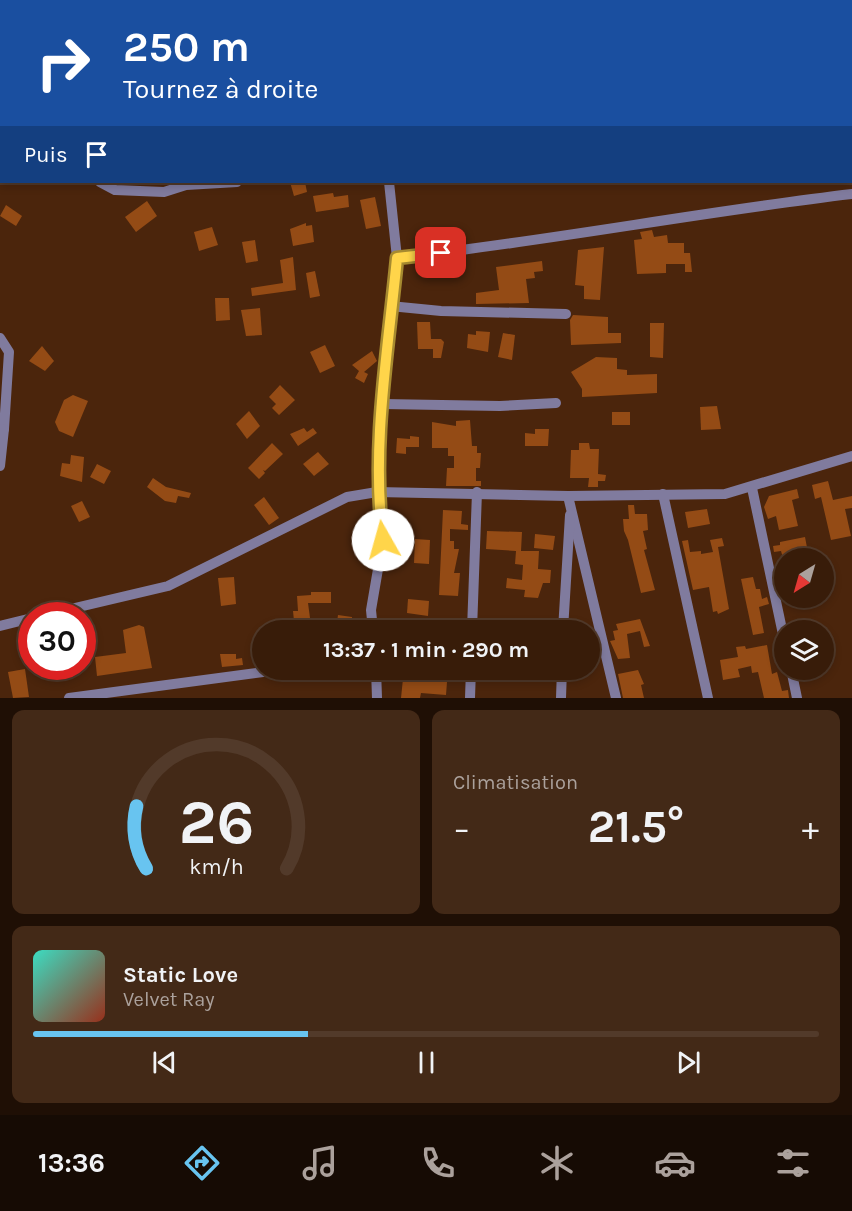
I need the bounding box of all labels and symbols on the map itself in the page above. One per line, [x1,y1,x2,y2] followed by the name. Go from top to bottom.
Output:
[415,227,466,278] pin
[351,508,415,572] position arrow
[774,548,834,608] north arrow
[18,602,96,680] speed limit sign: 30

